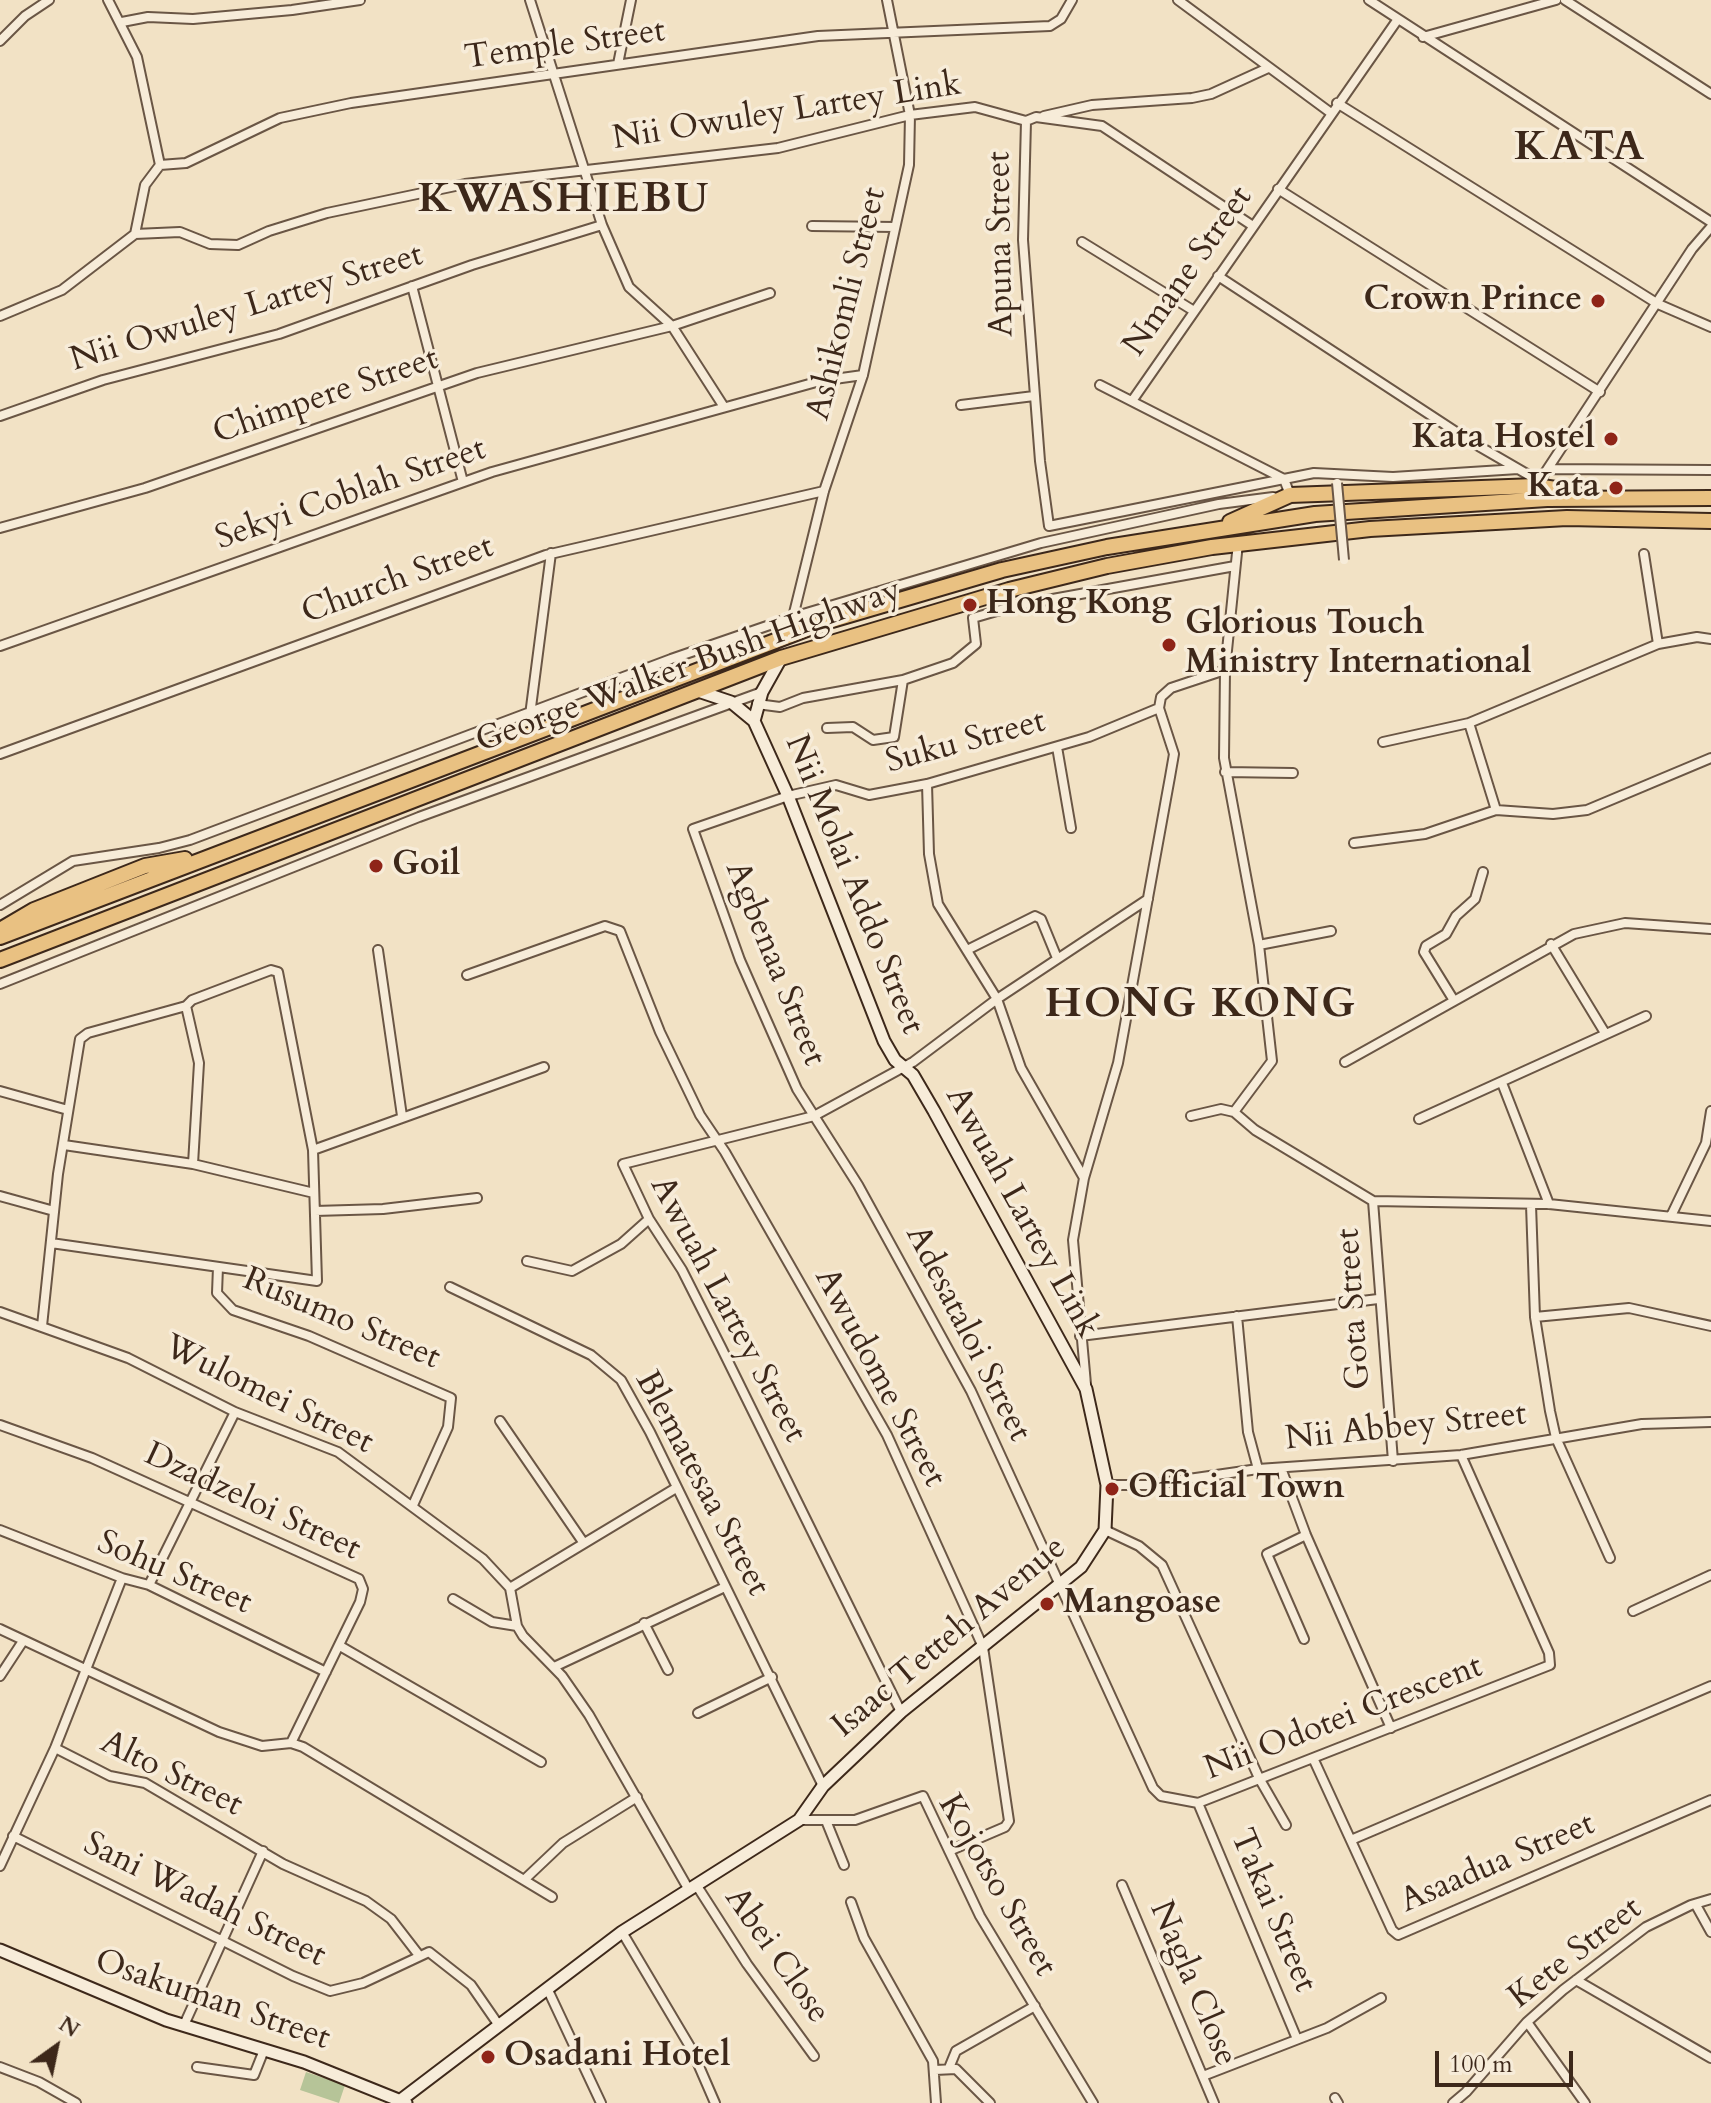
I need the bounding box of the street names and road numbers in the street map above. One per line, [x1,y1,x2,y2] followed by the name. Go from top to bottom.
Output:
[462,12,668,80] street label: Temple Street
[610,65,964,161] street label: Nii Owuley Lartey Link
[980,151,1024,337] street label: Apuna Street
[1115,179,1263,365] street label: Nmane Street
[799,183,897,425] street label: Ashikomli Street
[66,236,428,382] street label: Nii Owuley Lartey Street
[208,339,444,455] street label: Chimpere Street
[211,430,491,560] street label: Sekyi Coblah Street
[297,527,499,635] street label: Church Street
[471,571,907,763] street label: George Walker Bush Highway
[882,702,1050,784] street label: Suku Street
[774,729,932,1041] street label: Nii Molai Addo Street
[715,856,833,1072] street label: Agbenaa Street
[935,1080,1107,1346] street label: Awuah Lartey Link
[640,1170,814,1450] street label: Awuah Lartey Street
[895,1219,1039,1449] street label: Adesataloi Street
[1329,1227,1381,1391] street label: Gota Street
[236,1260,446,1380] street label: Rusumo Street
[804,1262,954,1494] street label: Awudome Street
[157,1328,379,1464] street label: Wulomei Street
[625,1365,777,1603] street label: Blematesaa Street
[1283,1395,1529,1461] street label: Nii Abbey Street
[137,1435,367,1571] street label: Dzadzeloi Street
[91,1523,257,1625] street label: Sohu Street
[825,1528,1075,1748] street label: Isaac Tetteh Avenue
[1199,1647,1489,1791] street label: Nii Odotei Crescent
[93,1723,249,1827] street label: Alto Street
[928,1788,1064,1984] street label: Kojotso Street
[1395,1805,1601,1923] street label: Asaadua Street
[1219,1823,1325,1999] street label: Takai Street
[76,1825,332,1977] street label: Sani Wadah Street
[714,1880,838,2032] street label: Abei Close
[1501,1889,1651,2019] street label: Kete Street
[1139,1895,1245,2073] street label: Nagla Close
[89,1942,335,2060] street label: Osakuman Street

